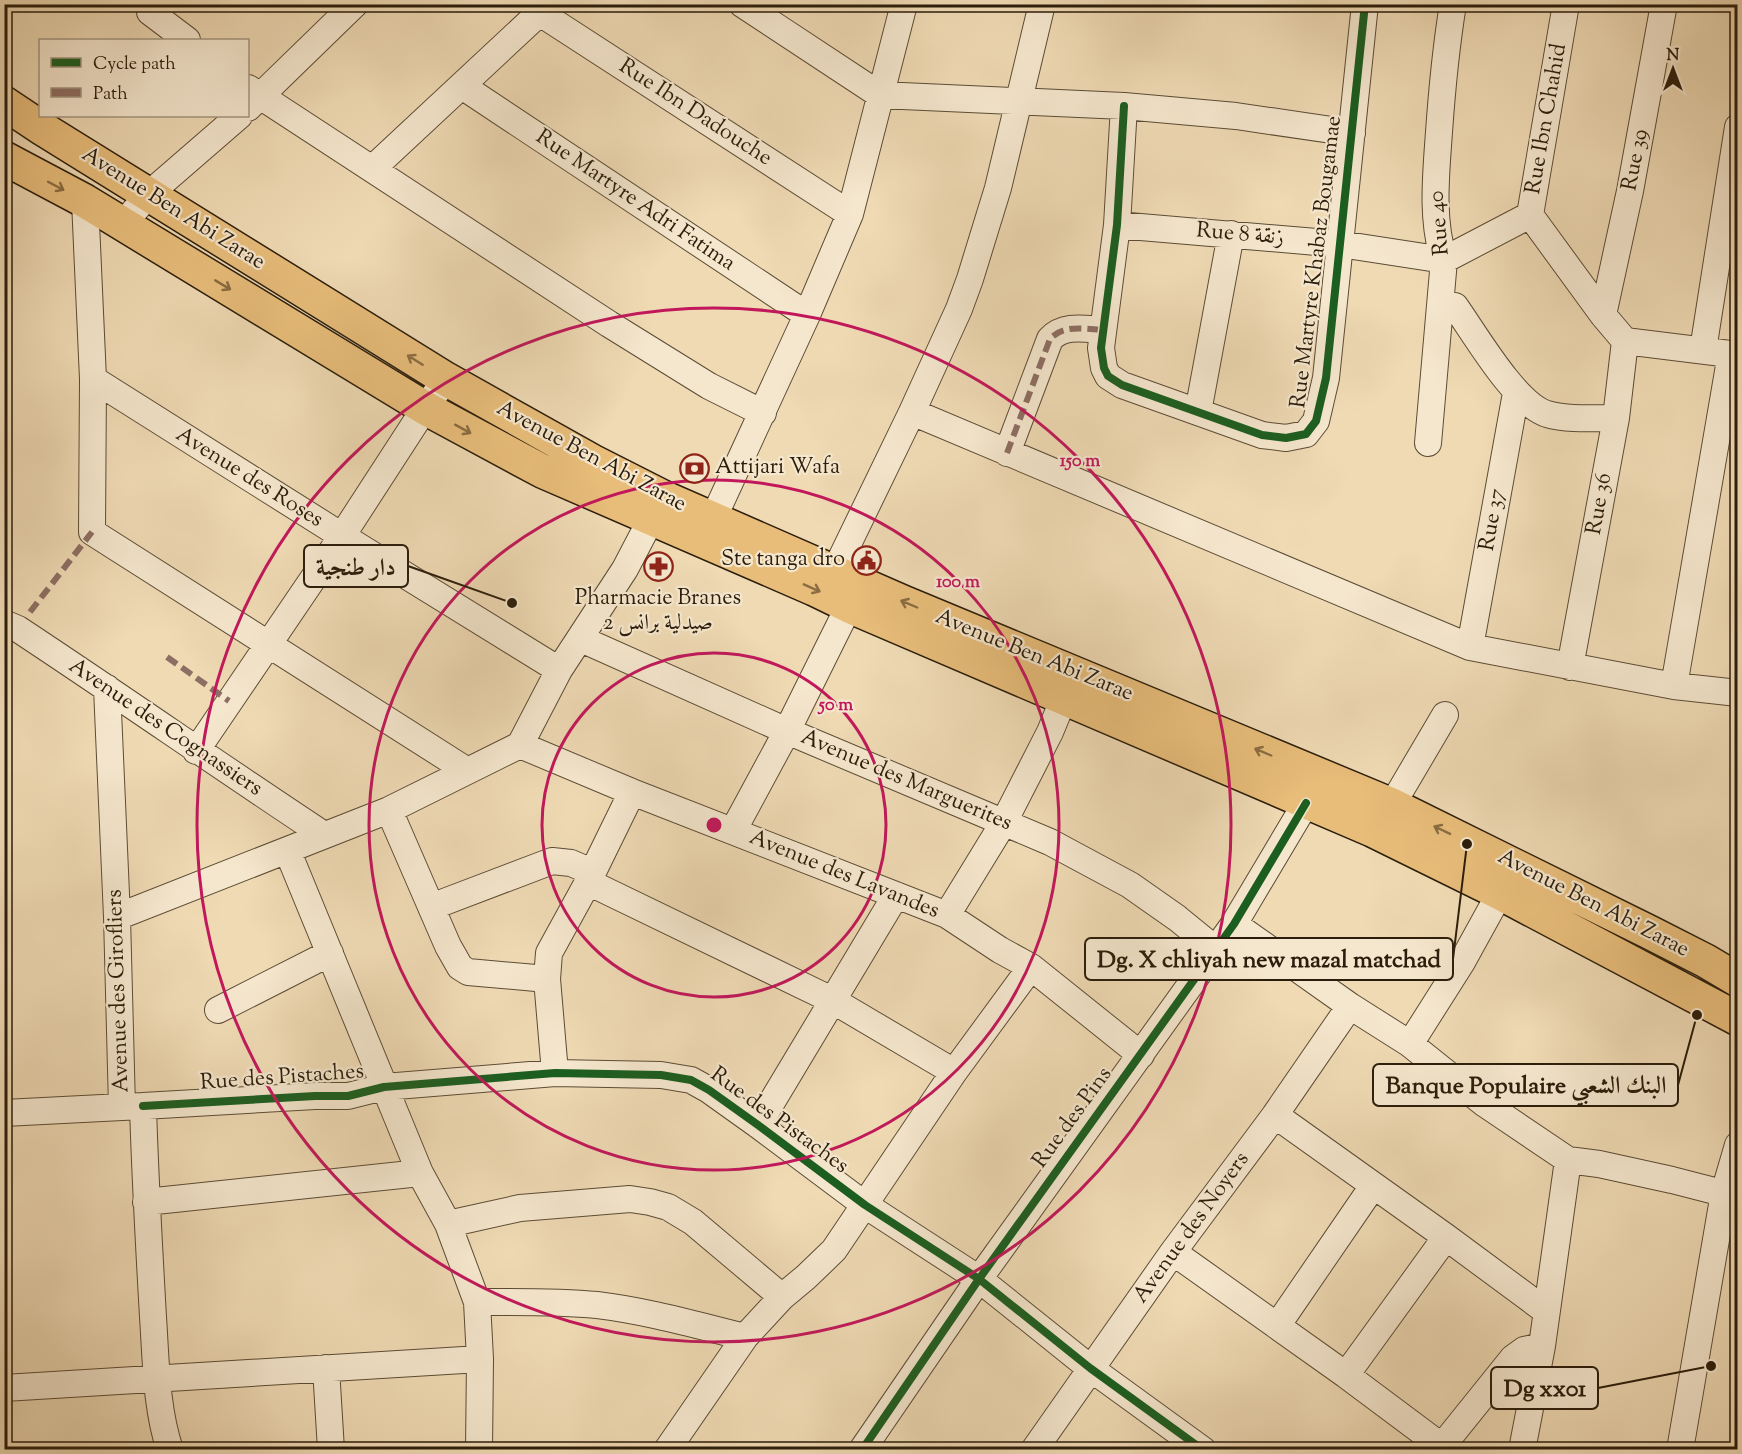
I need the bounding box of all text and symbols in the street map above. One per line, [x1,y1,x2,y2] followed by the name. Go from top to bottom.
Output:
[39,39,249,117] legend
[1643,39,1703,99] north arrow
[1518,41,1576,197] street label: Rue Ibn Chahid
[1667,45,1680,68] text: N
[612,51,778,175] street label: Rue Ibn Dadouche
[93,52,176,78] text: Cycle path
[93,82,128,108] text: Path
[1283,114,1351,410] street label: Rue Martyre Khabaz Bougamae
[529,122,741,280] street label: Rue Martyre Adri Fatima
[1614,126,1658,194] street label: Rue 39
[75,139,271,279] street label: Avenue Ben Abi Zarae
[47,180,64,192] one-way arrow
[1421,189,1459,257] street label: Rue 40
[1195,215,1285,255] street label: Rue 8 زنقة
[214,280,231,292] one-way arrow
[407,353,424,365] one-way arrow
[490,393,692,521] street label: Avenue Ben Abi Zarae
[169,420,329,536] street label: Avenue des Roses
[454,423,471,435] one-way arrow
[1060,449,1100,475] text: 150 m
[678,452,710,484] bank icon: Attijari Wafa
[715,452,840,484] place label: Attijari Wafa
[1579,470,1621,538] street label: Rue 36
[1472,486,1514,554] street label: Rue 37
[721,544,845,576] place label: Ste tanga dro
[850,544,882,576] public building icon: Ste tanga dro
[304,545,408,587] callout: دار طنجية
[642,551,674,583] pharmacy icon: Pharmacie Branes 2 صيدلية برانس
[316,552,396,586] text: دار طنجية
[936,570,980,596] text: 100 m
[575,583,741,640] place label: Pharmacie Branes 2 صيدلية برانس
[802,583,820,595] one-way arrow
[900,598,918,609] one-way arrow
[930,602,1138,710] street label: Avenue Ben Abi Zarae
[62,651,268,805] street label: Avenue des Cognassiers
[817,693,853,719] text: 50 m
[795,722,1017,840] street label: Avenue des Marguerites
[1255,746,1273,757] one-way arrow
[704,815,724,835] centre of rings
[744,822,944,928] street label: Avenue des Lavandes
[1434,823,1452,835] one-way arrow
[1492,842,1694,966] street label: Avenue Ben Abi Zarae
[99,889,139,1093] street label: Avenue des Girofliers
[1085,938,1453,980] callout: Dg. X chliyah new mazal matchad
[1097,944,1441,978] text: Dg. X chliyah new mazal matchad
[199,1056,365,1100] street label: Rue des Pistaches
[703,1060,855,1182] street label: Rue des Pistaches
[1025,1061,1121,1175] street label: Rue des Pins
[1373,1064,1678,1106] callout: Banque Populaire البنك الشعبي
[1386,1070,1666,1107] text: Banque Populaire البنك الشعبي
[1126,1146,1258,1310] street label: Avenue des Noyers
[1491,1367,1598,1409] callout: Dg xx01
[1504,1373,1587,1407] text: Dg xx01

